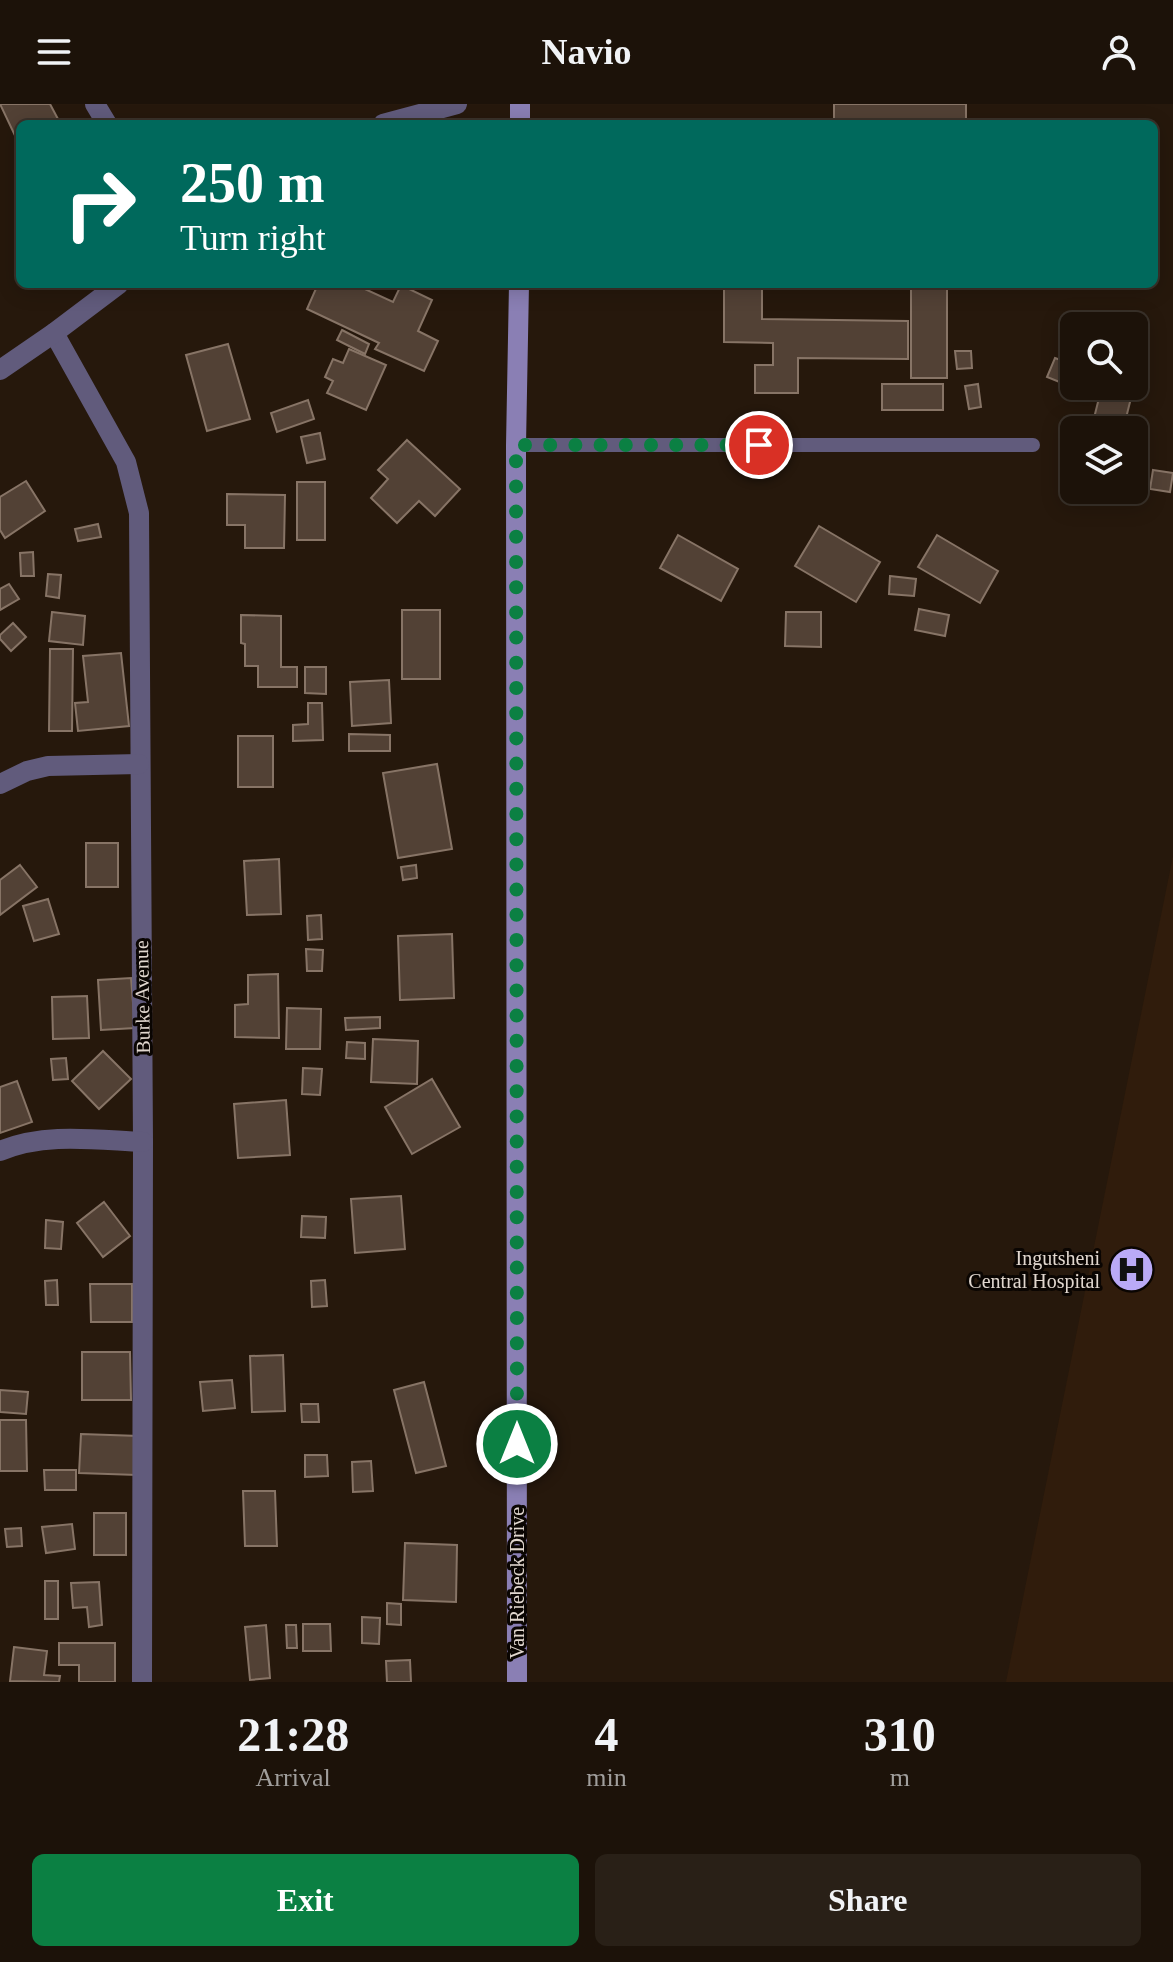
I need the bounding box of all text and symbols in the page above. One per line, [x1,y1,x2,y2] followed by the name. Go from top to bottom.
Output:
[32,30,76,74] icon: menu
[1097,30,1141,74] icon: person
[542,32,632,72] text: Navio
[48,152,152,256] icon: right
[180,152,325,214] text: 250 m
[180,218,326,258] text: Turn right
[1060,312,1148,504] map controls
[1060,312,1148,400] button: search
[725,411,793,479] pin
[1060,416,1148,504] button: layers
[737,423,781,467] icon: arrive
[130,940,154,1054] street label: Burke Avenue
[1107,1245,1155,1293] hospital icon: Ingutsheni Central Hospital
[968,1247,1100,1293] place label: Ingutsheni Central Hospital
[475,1402,559,1486] position arrow
[506,1507,528,1659] street label: Van Riebeck Drive
[237,1708,349,1761] text: 21:28
[594,1708,618,1761] text: 4
[864,1708,936,1761] text: 310
[256,1763,331,1792] text: Arrival
[586,1763,627,1792] text: min
[890,1763,910,1792] text: m
[32,1854,579,1946] button: Exit
[595,1854,1141,1946] button: Share

